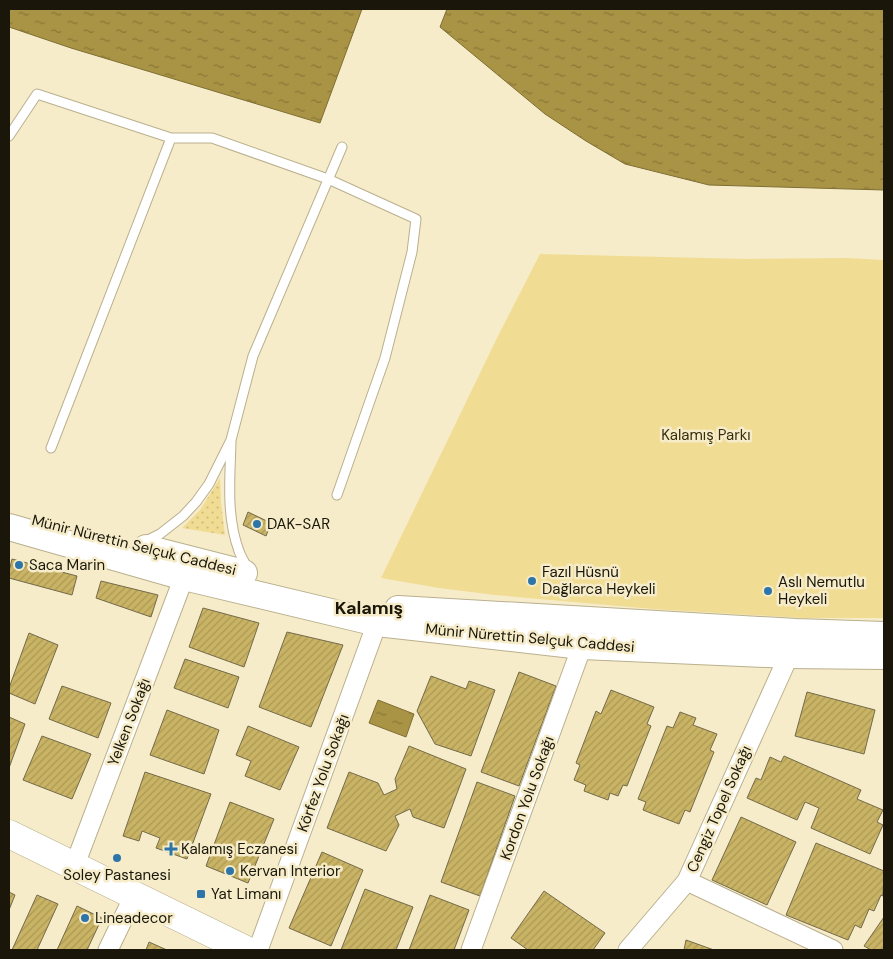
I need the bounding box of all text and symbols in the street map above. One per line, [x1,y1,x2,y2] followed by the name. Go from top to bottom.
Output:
[661,425,751,445] park label: Kalamış Parkı
[30,510,238,580] street label: Münir Nürettin Selçuk Caddesi
[267,514,330,534] place label: DAK-SAR
[251,518,263,530] marker: DAK-SAR
[29,555,105,575] place label: Saca Marin
[13,559,25,571] marker: Saca Marin
[542,562,656,599] place label: Fazıl Hüsnü Dağlarca Heykeli
[778,572,865,609] place label: Aslı Nemutlu Heykeli
[526,575,538,587] marker: Fazıl Hüsnü Dağlarca Heykeli
[762,585,774,597] marker: Aslı Nemutlu Heykeli
[335,596,403,620] district label: Kalamış
[424,619,636,657] street label: Münir Nürettin Selçuk Caddesi
[103,675,155,769] street label: Yelken Sokağı
[292,711,354,835] street label: Körfez Yolu Sokağı
[495,733,559,863] street label: Kordon Yolu Sokağı
[682,742,756,876] street label: Cengiz Topel Sokağı
[181,839,298,859] place label: Kalamış Eczanesi
[165,843,177,855] marker: Kalamış Eczanesi
[111,852,123,864] marker: Soley Pastanesi
[240,861,341,881] place label: Kervan Interior
[63,865,171,885] place label: Soley Pastanesi
[224,865,236,877] marker: Kervan Interior
[211,884,281,904] place label: Yat Limanı
[195,888,207,900] marker: Yat Limanı
[95,908,173,928] place label: Lineadecor
[79,912,91,924] marker: Lineadecor

